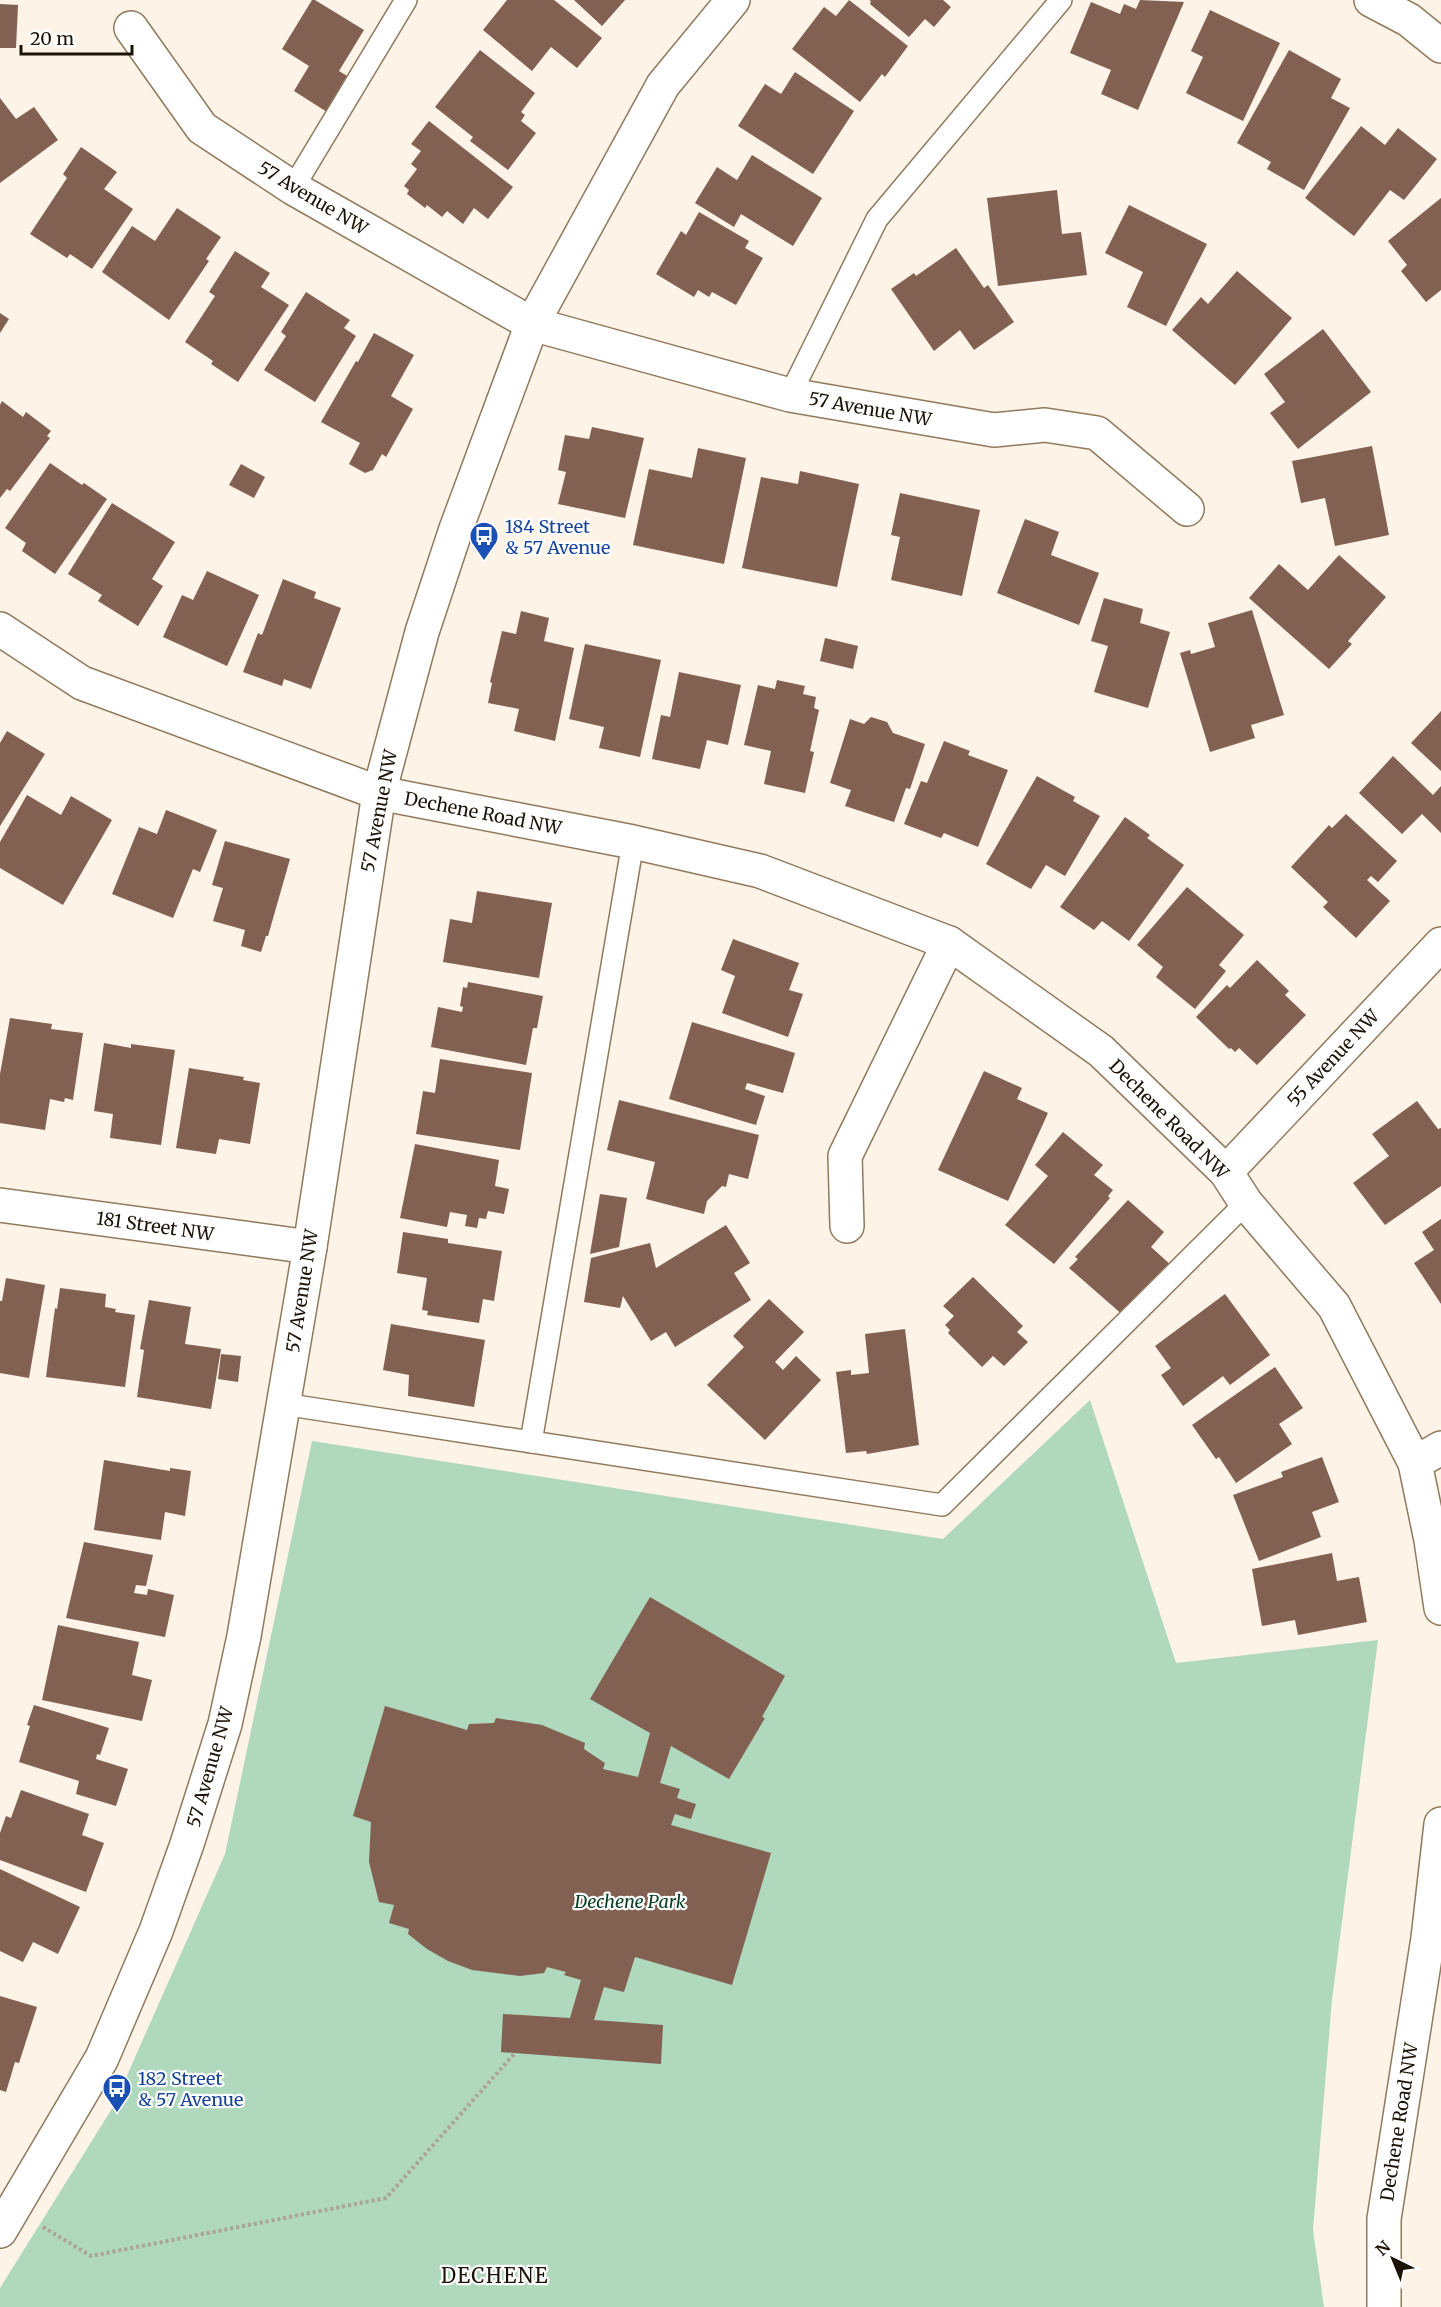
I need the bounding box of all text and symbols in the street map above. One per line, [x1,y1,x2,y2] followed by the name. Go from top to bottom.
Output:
[21,18,132,56] scale bar
[30,27,74,50] text: 20 m
[254,156,373,240] street label: 57 Avenue NW
[807,387,934,431] street label: 57 Avenue NW
[505,515,610,559] place label: 184 Street & 57 Avenue
[468,520,500,562] bus stop icon: 184 Street & 57 Avenue
[356,747,402,874] street label: 57 Avenue NW
[402,786,565,840] street label: Dechene Road NW
[1282,1004,1385,1111] street label: 55 Avenue NW
[1104,1054,1234,1184] street label: Dechene Road NW
[95,1206,216,1246] street label: 181 Street NW
[281,1227,323,1354] street label: 57 Avenue NW
[182,1703,238,1830] street label: 57 Avenue NW
[573,1890,686,1913] park label: Dechene Park
[1375,2040,1423,2203] street label: Dechene Road NW
[138,2067,243,2111] place label: 182 Street & 57 Avenue
[101,2072,133,2114] bus stop icon: 182 Street & 57 Avenue
[1363,2229,1423,2289] north arrow
[1371,2236,1394,2260] text: N
[441,2263,549,2288] district label: DECHENE

